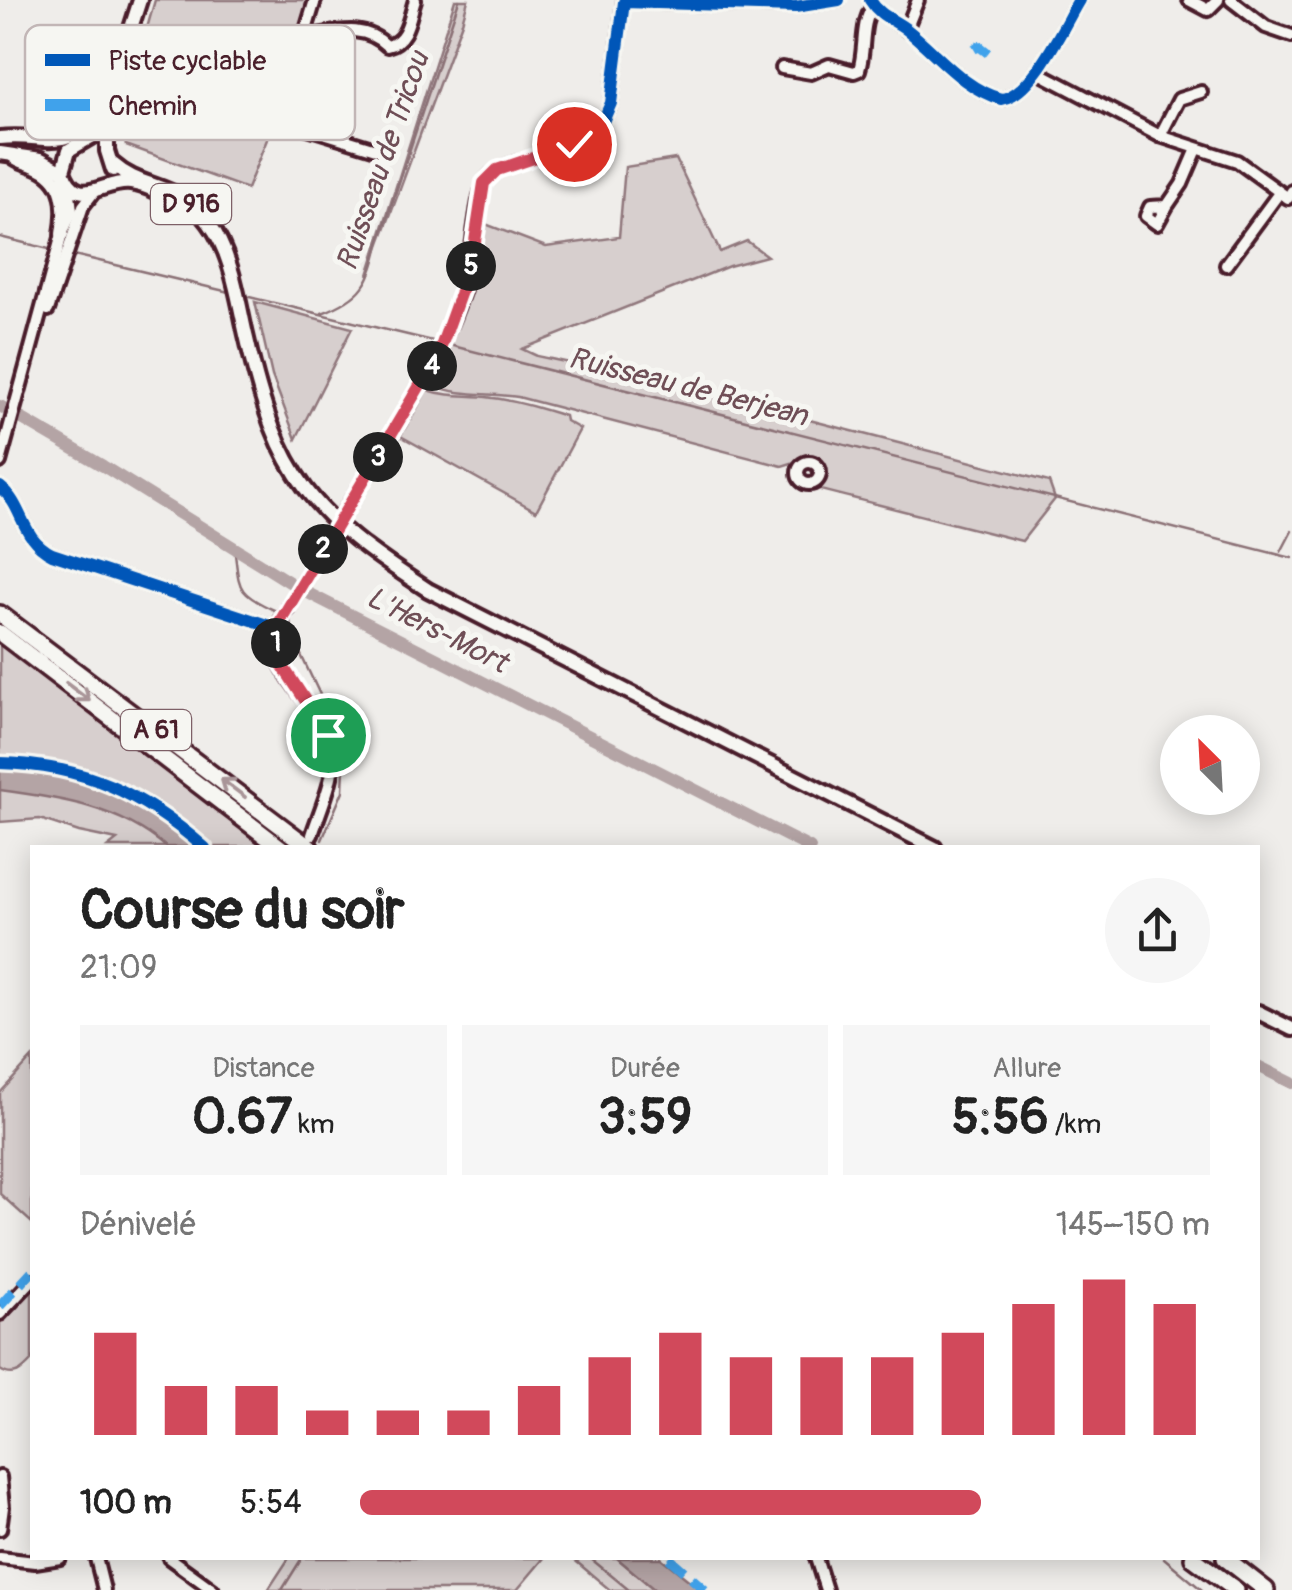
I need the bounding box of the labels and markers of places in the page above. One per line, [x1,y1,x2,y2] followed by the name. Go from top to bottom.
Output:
[532,102,617,187] pin
[446,241,496,291] pin: 5
[407,341,457,391] pin: 4
[353,432,403,482] pin: 3
[298,524,348,574] pin: 2
[251,618,301,668] pin: 1
[286,693,371,778] pin

